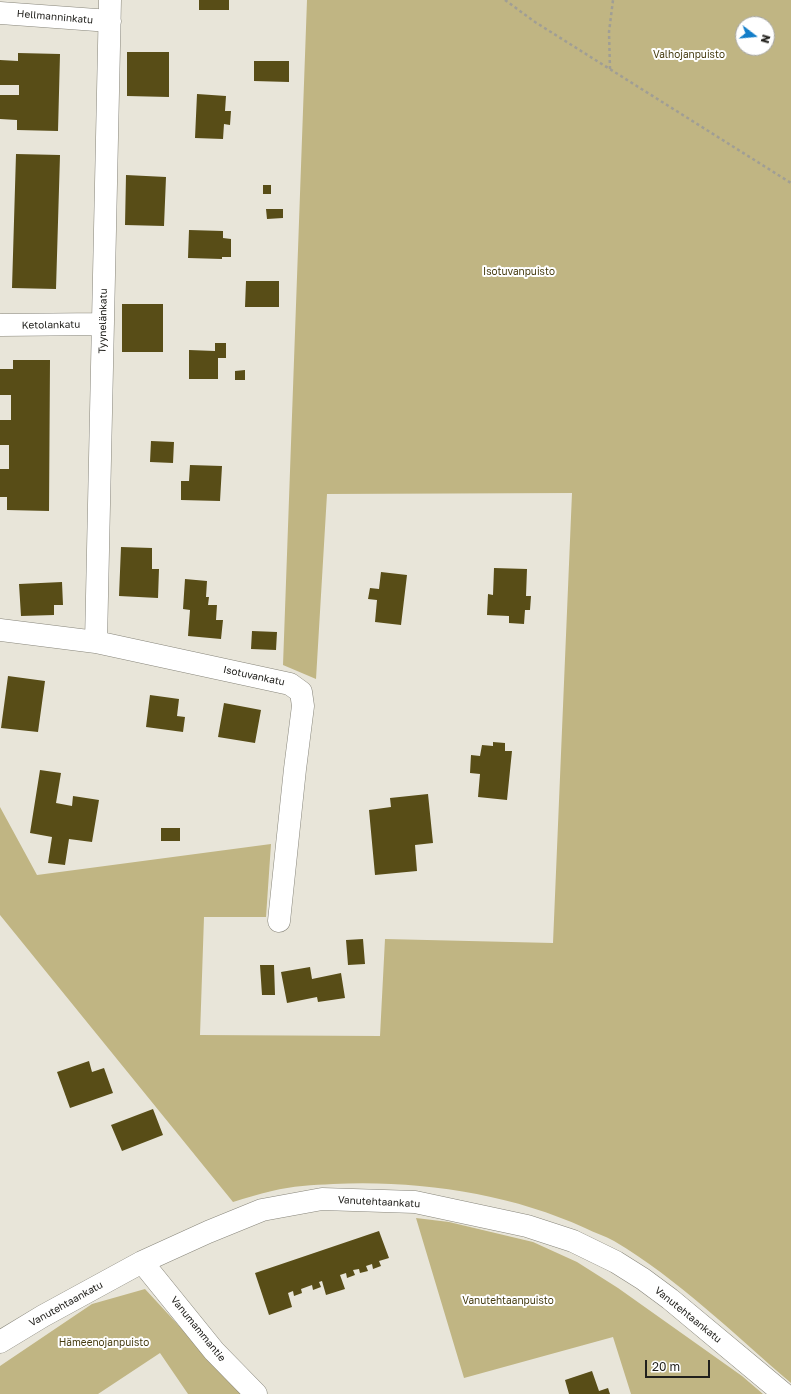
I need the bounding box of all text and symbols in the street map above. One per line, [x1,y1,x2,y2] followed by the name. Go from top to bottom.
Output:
[16,8,94,26] street label: Hellmanninkatu
[735,16,775,56] north arrow
[759,33,773,45] text: N
[653,49,725,61] park label: Valhojanpuisto
[483,266,555,278] park label: Isotuvanpuisto
[96,288,110,354] street label: Tyynelänkatu
[22,318,80,332] street label: Ketolankatu
[222,664,286,688] street label: Isotuvankatu
[338,1194,420,1210] street label: Vanutehtaankatu
[27,1279,105,1329] street label: Vanutehtaankatu
[652,1284,724,1346] street label: Vanutehtaankatu
[168,1294,228,1364] street label: Vanumammantie
[462,1295,554,1307] park label: Vanutehtaanpuisto
[59,1337,149,1349] park label: Hämeenojanpuisto
[647,1352,712,1378] scale bar
[652,1359,680,1374] text: 20 m

